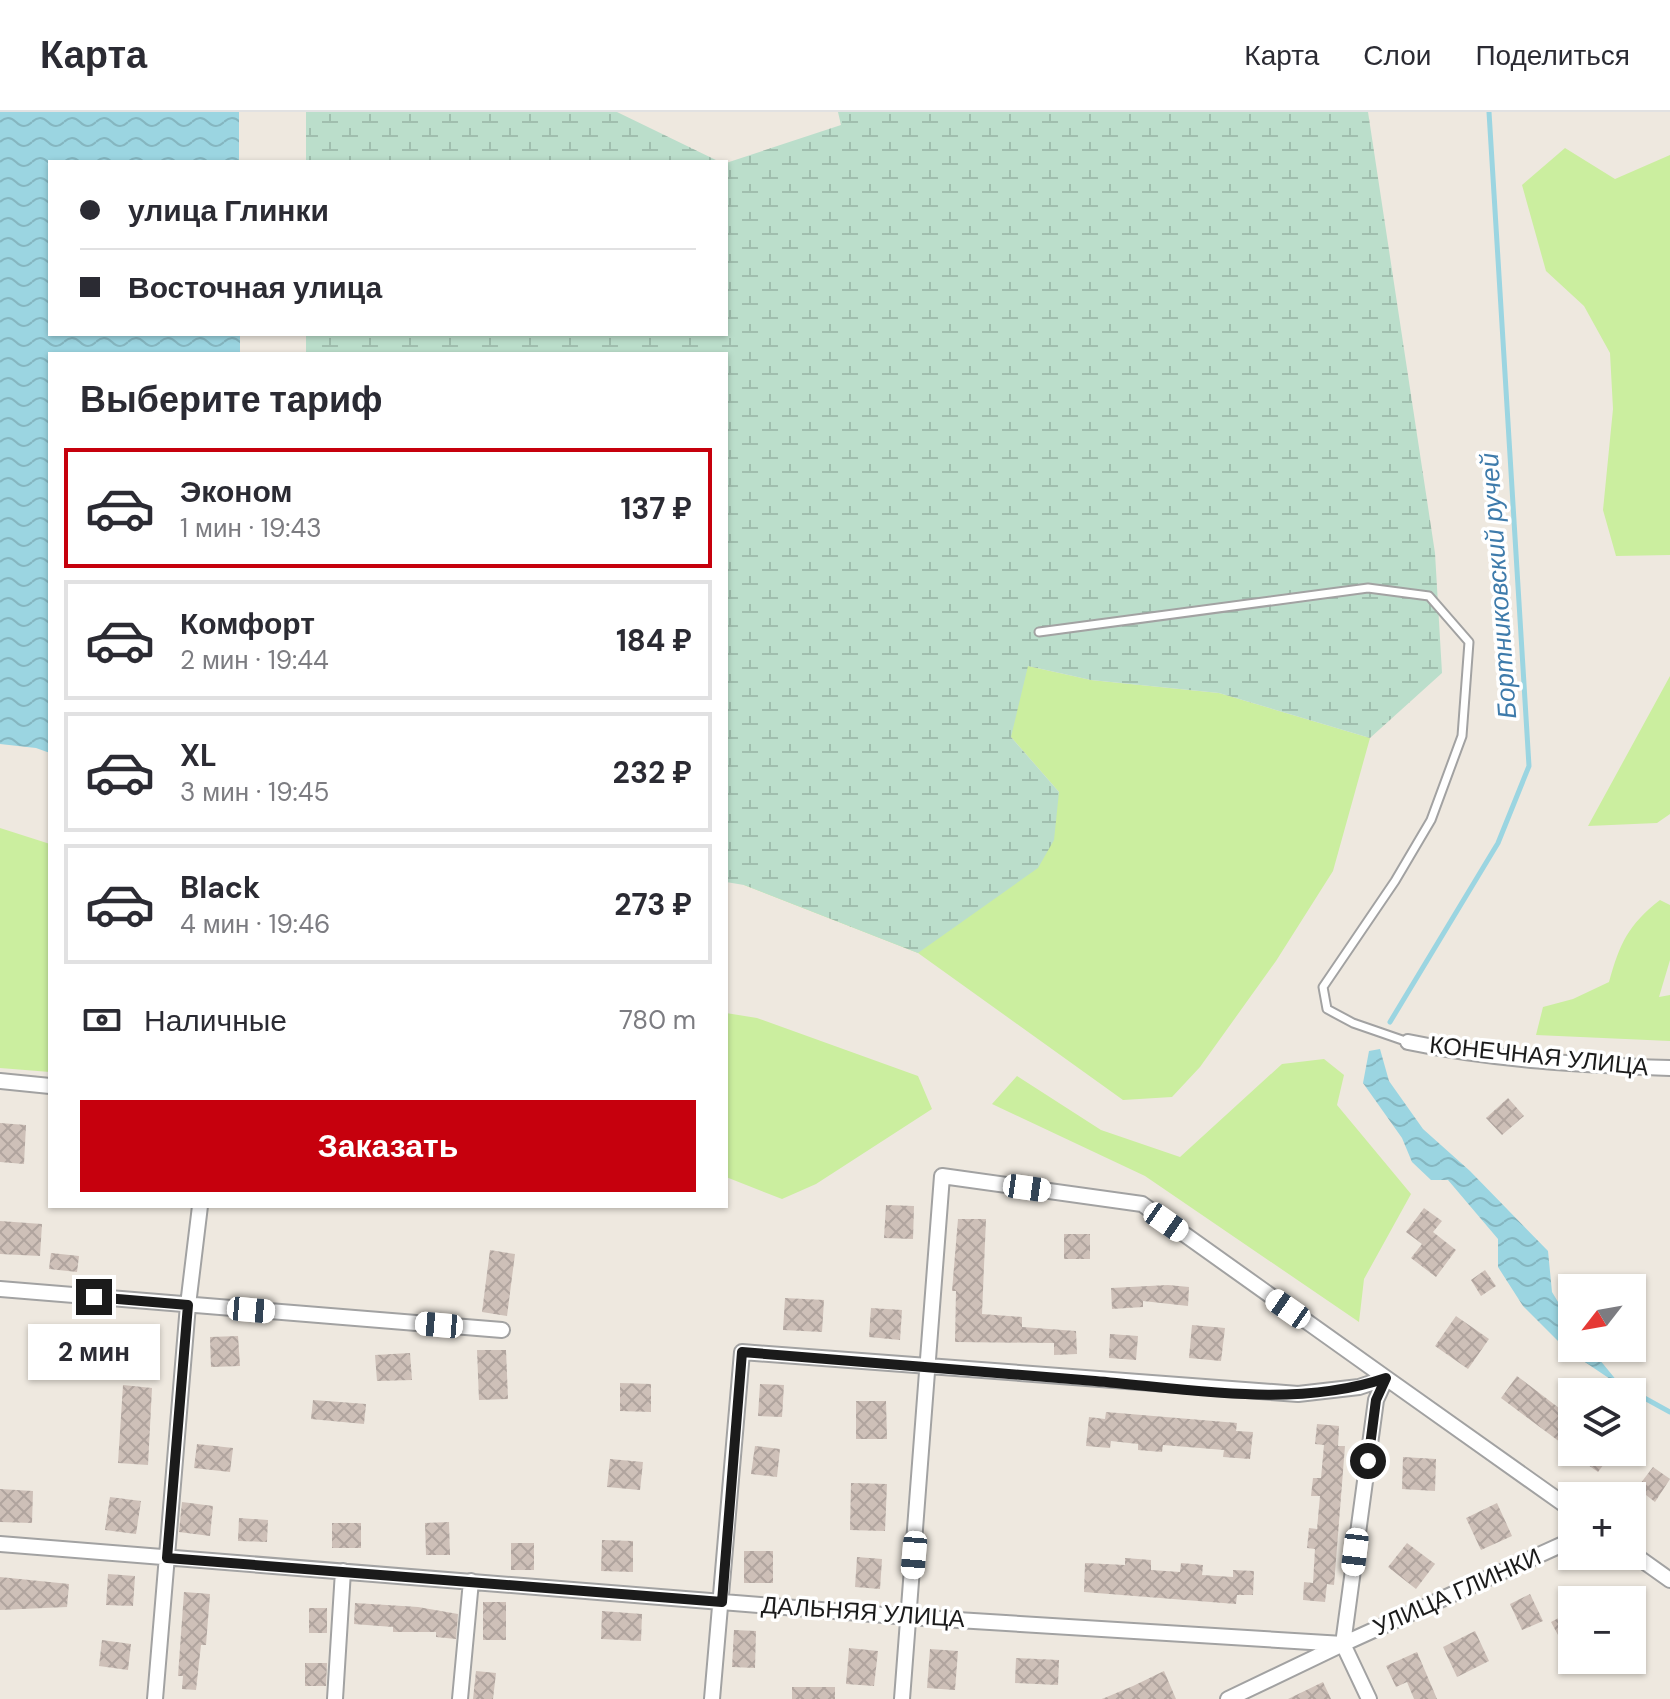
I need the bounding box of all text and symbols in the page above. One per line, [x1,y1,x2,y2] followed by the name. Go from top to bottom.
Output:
[40,30,147,80] text: Карта
[1244,37,1319,74] text: Карта
[1363,37,1431,74] text: Слои
[1475,37,1630,74] text: Поделиться
[128,191,329,230] text: улица Глинки
[128,268,382,307] text: Восточная улица
[80,376,383,423] text: Выберите тариф
[1472,452,1524,720] water label: Бортниковский ручей
[84,472,156,544] icon: car
[180,472,293,511] text: Эконом
[620,489,692,528] text: 137 ₽
[180,511,322,545] text: 1 мин · 19:43
[84,604,156,676] icon: car
[180,604,315,643] text: Комфорт
[616,621,692,660] text: 184 ₽
[180,643,329,677] text: 2 мин · 19:44
[84,736,156,808] icon: car
[180,736,217,775] text: XL
[613,753,692,792] text: 232 ₽
[180,775,329,809] text: 3 мин · 19:45
[84,868,156,940] icon: car
[180,868,260,907] text: Black
[614,885,692,924] text: 273 ₽
[180,907,330,941] text: 4 мин · 19:46
[80,998,124,1042] icon: cash
[144,1001,287,1040] text: Наличные
[619,1003,696,1037] text: 780 m
[1428,1029,1650,1082] street label: КОНЕЧНАЯ УЛИЦА
[80,1100,696,1192] button: Заказать
[1002,1173,1052,1203] car
[1139,1198,1193,1246] car
[1558,1274,1646,1362] north arrow
[1558,1274,1646,1674] map controls
[76,1279,112,1315] route end
[1261,1285,1315,1333] car
[226,1296,276,1324] car
[414,1311,464,1339] car
[28,1325,160,1381] callout: 2 мин
[58,1335,130,1369] text: 2 мин
[1558,1378,1646,1466] button: layers
[1350,1443,1386,1479] route start
[1558,1482,1646,1570] button: +
[1340,1527,1370,1577] car
[900,1530,928,1580] car
[1368,1541,1546,1642] street label: УЛИЦА ГЛИНКИ
[1558,1586,1646,1674] button: −
[760,1589,966,1634] street label: ДАЛЬНЯЯ УЛИЦА

